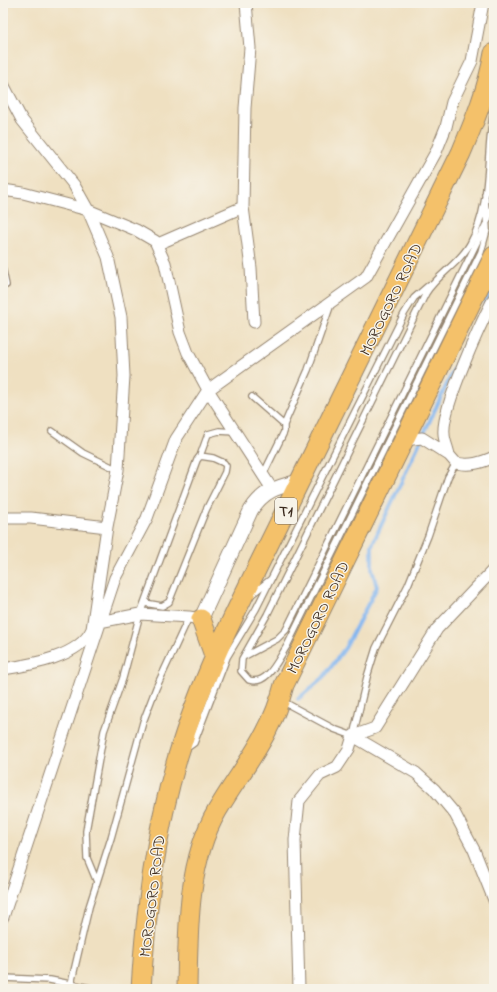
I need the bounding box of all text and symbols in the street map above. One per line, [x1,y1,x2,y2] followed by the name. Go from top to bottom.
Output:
[354,240,429,360] street label: MOROGORO ROAD
[275,498,297,524] road number: T1
[281,558,356,678] street label: MOROGORO ROAD
[134,834,172,959] street label: MOROGORO ROAD

